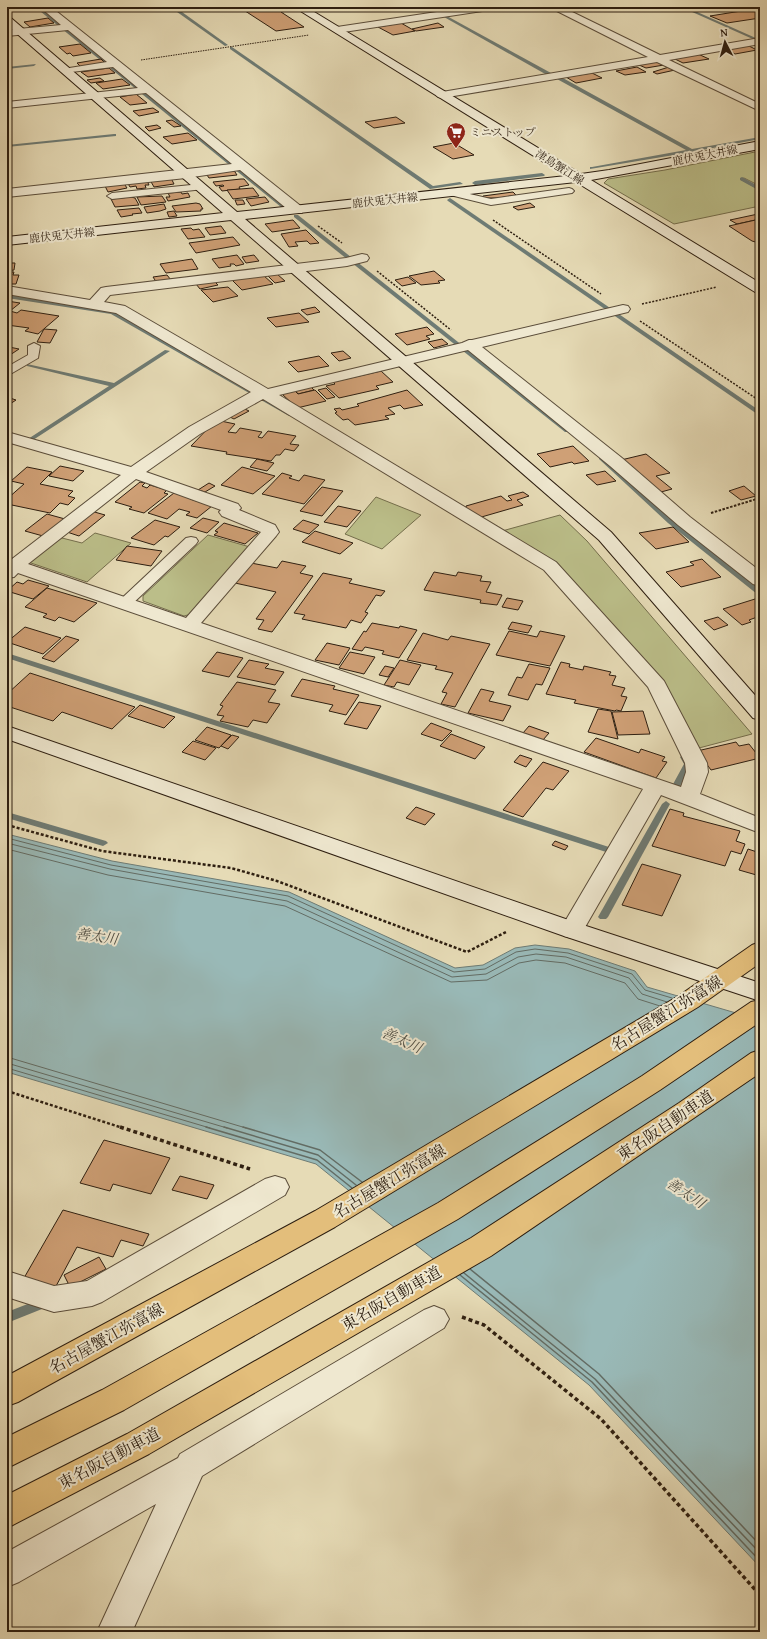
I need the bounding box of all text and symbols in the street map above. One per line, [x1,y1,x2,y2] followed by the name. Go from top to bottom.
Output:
[705,22,745,62] north arrow
[719,24,729,40] text: N
[445,121,467,149] supermarket icon: ミニストップ
[470,124,536,140] place label: ミニストップ
[671,141,739,169] street label: 鹿伏兎大井線
[532,146,588,188] street label: 津島蟹江線
[351,189,419,211] street label: 鹿伏兎大井線
[28,224,96,246] street label: 鹿伏兎大井線
[75,923,121,949] water label: 善太川
[605,969,727,1057] street label: 名古屋蟹江弥富線
[379,1022,427,1058] water label: 善太川
[612,1084,718,1166] street label: 東名阪自動車道
[328,1138,450,1224] street label: 名古屋蟹江弥富線
[663,1173,711,1214] water label: 善太川
[336,1260,446,1336] street label: 東名阪自動車道
[44,1296,168,1380] street label: 名古屋蟹江弥富線
[54,1421,164,1495] street label: 東名阪自動車道

